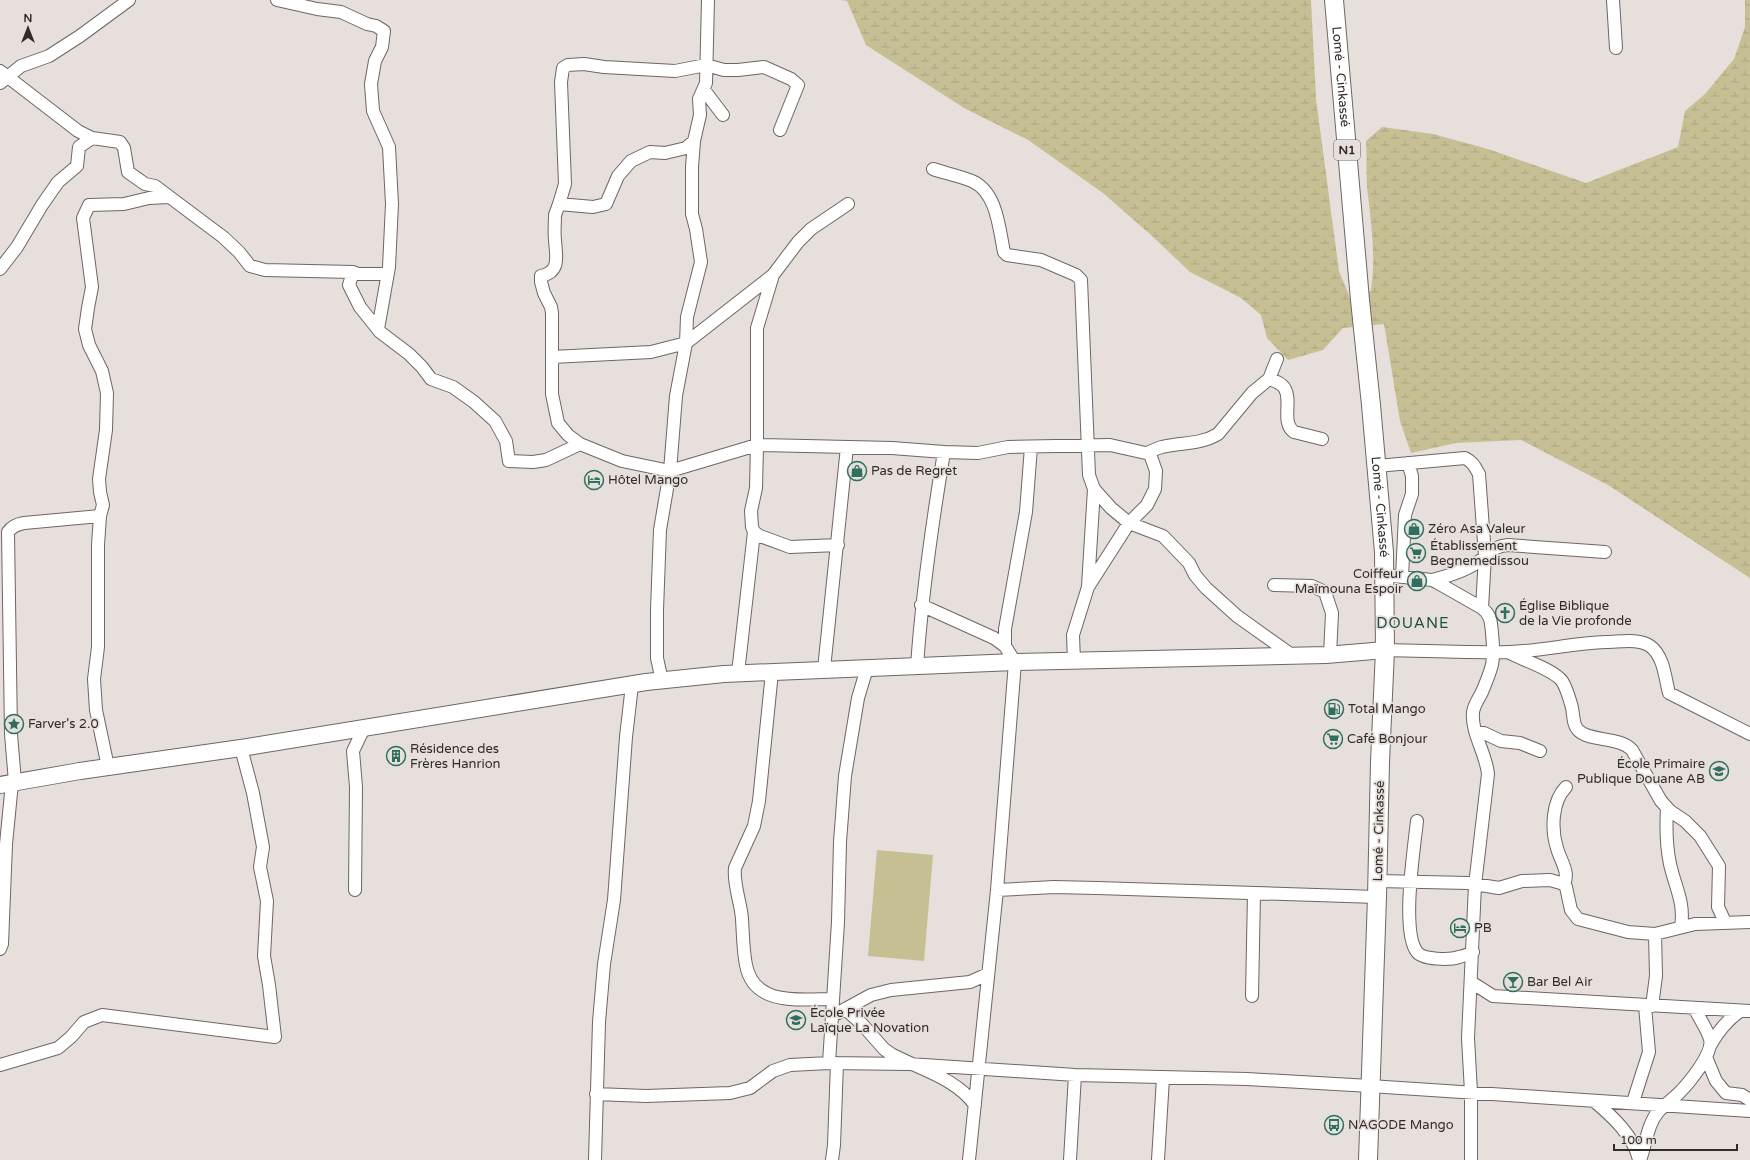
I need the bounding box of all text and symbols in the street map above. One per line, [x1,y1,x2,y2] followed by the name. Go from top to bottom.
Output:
[8,8,48,48] north arrow
[24,12,32,25] text: N
[1328,26,1353,128] street label: Lomé - Cinkassé
[1334,140,1360,160] road number: N1
[1368,456,1392,557] street label: Lomé - Cinkassé
[846,460,868,482] shop icon: Pas de Regret
[871,463,957,479] place label: Pas de Regret
[583,469,605,491] hotel icon: Hôtel Mango
[608,472,688,488] place label: Hôtel Mango
[1403,518,1425,540] shop icon: Zéro Asa Valeur
[1428,521,1525,537] place label: Zéro Asa Valeur
[1430,538,1529,569] place label: Établissement Begnemedissou
[1405,542,1427,564] supermarket icon: Établissement Begnemedissou
[1295,566,1403,597] place label: Coiffeur Maïmouna Espoir
[1406,570,1428,592] shop icon: Coiffeur Maïmouna Espoir
[1519,598,1632,629] place label: Église Biblique de la Vie profonde
[1494,602,1516,624] church icon: Église Biblique de la Vie profonde
[1376,614,1450,632] district label: DOUANE
[1323,698,1345,720] fuel station icon: Total Mango
[1348,701,1426,717] place label: Total Mango
[3,713,25,735] place icon: Farver's 2.0
[28,716,99,732] place label: Farver's 2.0
[1322,728,1344,750] supermarket icon: Café Bonjour
[1347,731,1427,747] place label: Café Bonjour
[410,741,501,772] place label: Résidence des Frères Hanrion
[385,745,407,767] building icon: Résidence des Frères Hanrion
[1577,756,1705,787] place label: École Primaire Publique Douane AB
[1708,760,1730,782] school or university icon: École Primaire Publique Douane AB
[1370,780,1388,882] street label: Lomé - Cinkassé
[1449,917,1471,939] hotel icon: PB
[1474,920,1492,936] place label: PB
[1502,971,1524,993] bar icon: Bar Bel Air
[1527,974,1592,990] place label: Bar Bel Air
[810,1005,929,1036] place label: École Privée Laïque La Novation
[785,1009,807,1031] school or university icon: École Privée Laïque La Novation
[1323,1114,1345,1136] bus stop icon: NAGODE Mango
[1348,1117,1454,1133] place label: NAGODE Mango
[1614,1126,1737,1152] scale bar
[1620,1133,1657,1147] text: 100 m

